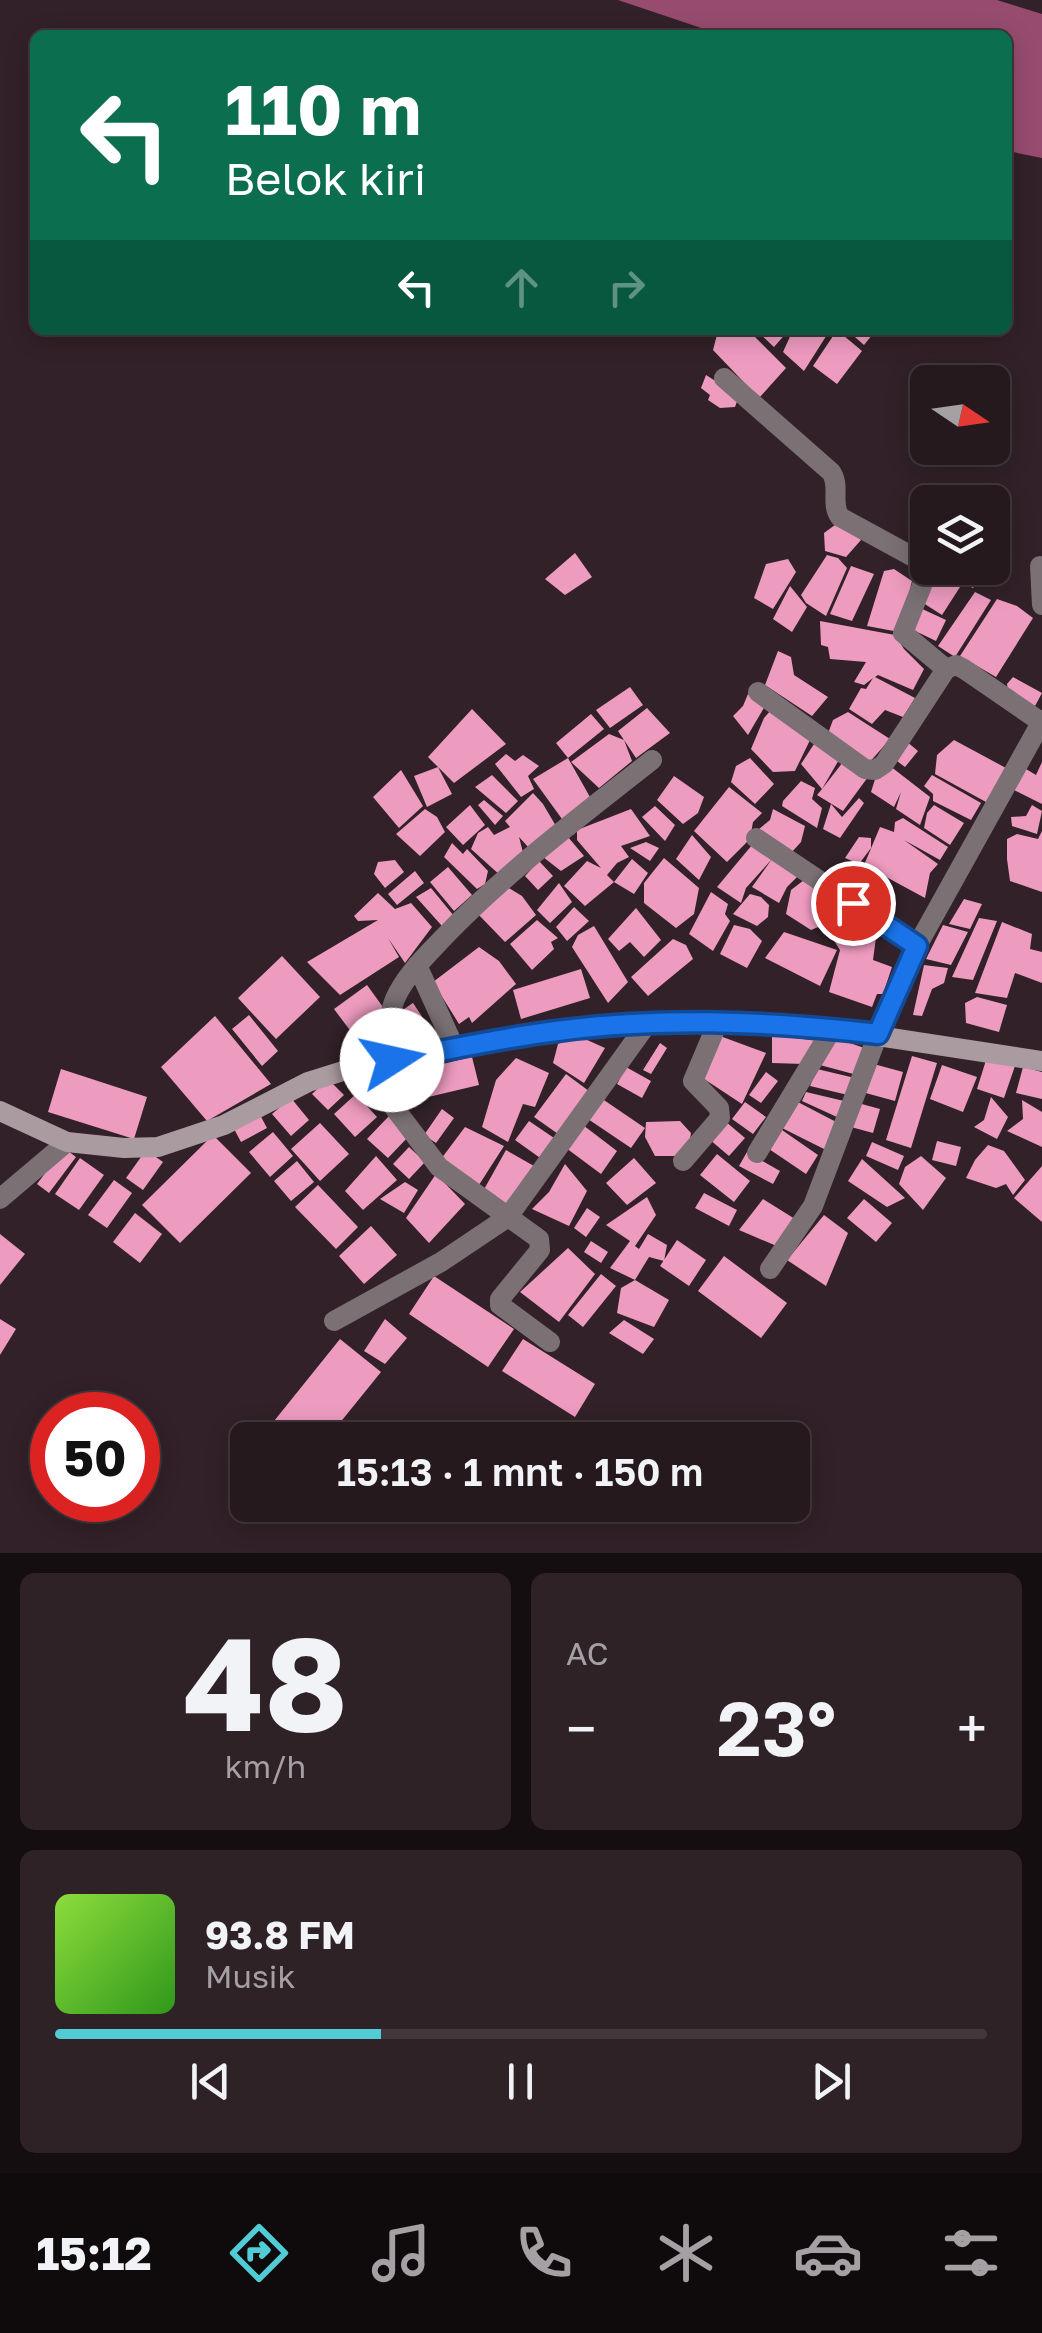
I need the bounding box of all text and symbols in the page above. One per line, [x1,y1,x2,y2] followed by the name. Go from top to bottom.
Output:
[225,66,421,150] text: 110 m
[60,70,190,200] icon: left
[225,151,426,205] text: Belok kiri
[389,260,444,315] icon: left
[494,260,549,315] icon: ahead
[599,260,654,315] icon: right
[910,365,1010,465] north arrow
[910,365,1010,585] map controls
[910,485,1010,585] button: layers
[811,861,896,946] pin
[826,876,881,931] icon: arrive
[340,1008,444,1112] position arrow
[30,1392,160,1522] speed limit sign: 50
[337,1449,703,1494] text: 15:13 · 1 mnt · 150 m
[183,1604,348,1760] text: 48
[566,1634,609,1672] text: AC
[717,1682,836,1773] text: 23°
[566,1695,596,1761] text: −
[957,1695,987,1761] text: +
[225,1747,306,1785] text: km/h
[205,1912,355,1957] text: 93.8 FM
[205,1957,296,1995] text: Musik
[183,2054,238,2109] icon: previous
[493,2054,548,2109] icon: pause
[804,2054,859,2109] icon: next
[224,2218,294,2288] icon: directions
[366,2218,436,2288] icon: music
[509,2218,579,2288] icon: phone
[651,2218,721,2288] icon: climate
[793,2218,863,2288] icon: car
[936,2218,1006,2288] icon: filters
[36,2226,152,2280] text: 15:12

